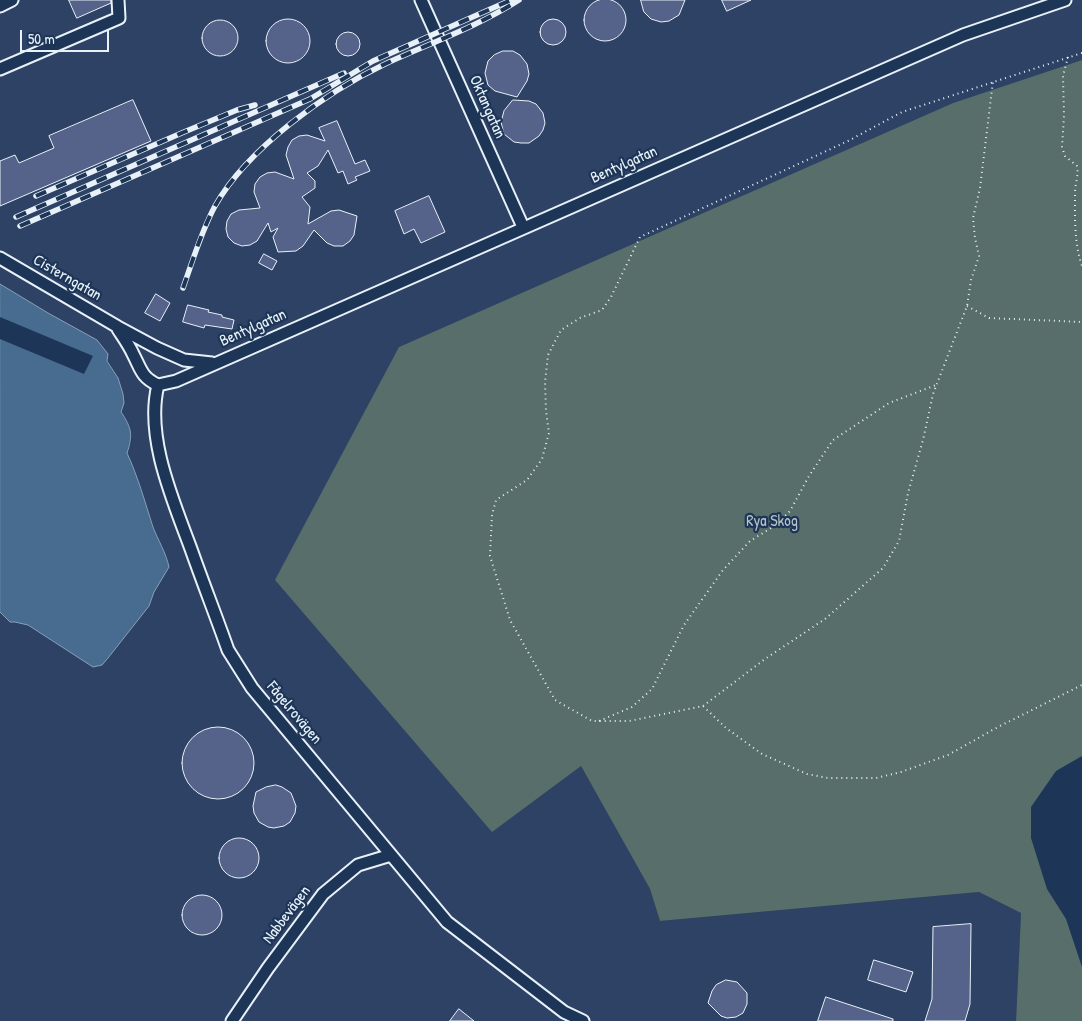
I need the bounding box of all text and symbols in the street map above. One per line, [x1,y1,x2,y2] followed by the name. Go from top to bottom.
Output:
[22,20,111,52] scale bar
[28,28,55,49] text: 50 m
[465,73,509,141] street label: Oktangatan
[588,142,660,188] street label: Bentylgatan
[29,251,105,305] street label: Cisterngatan
[217,305,289,351] street label: Bentylgatan
[746,512,798,532] park label: Rya Skog
[262,678,326,748] street label: Fågelrovägen
[259,882,315,948] street label: Nabbevägen

